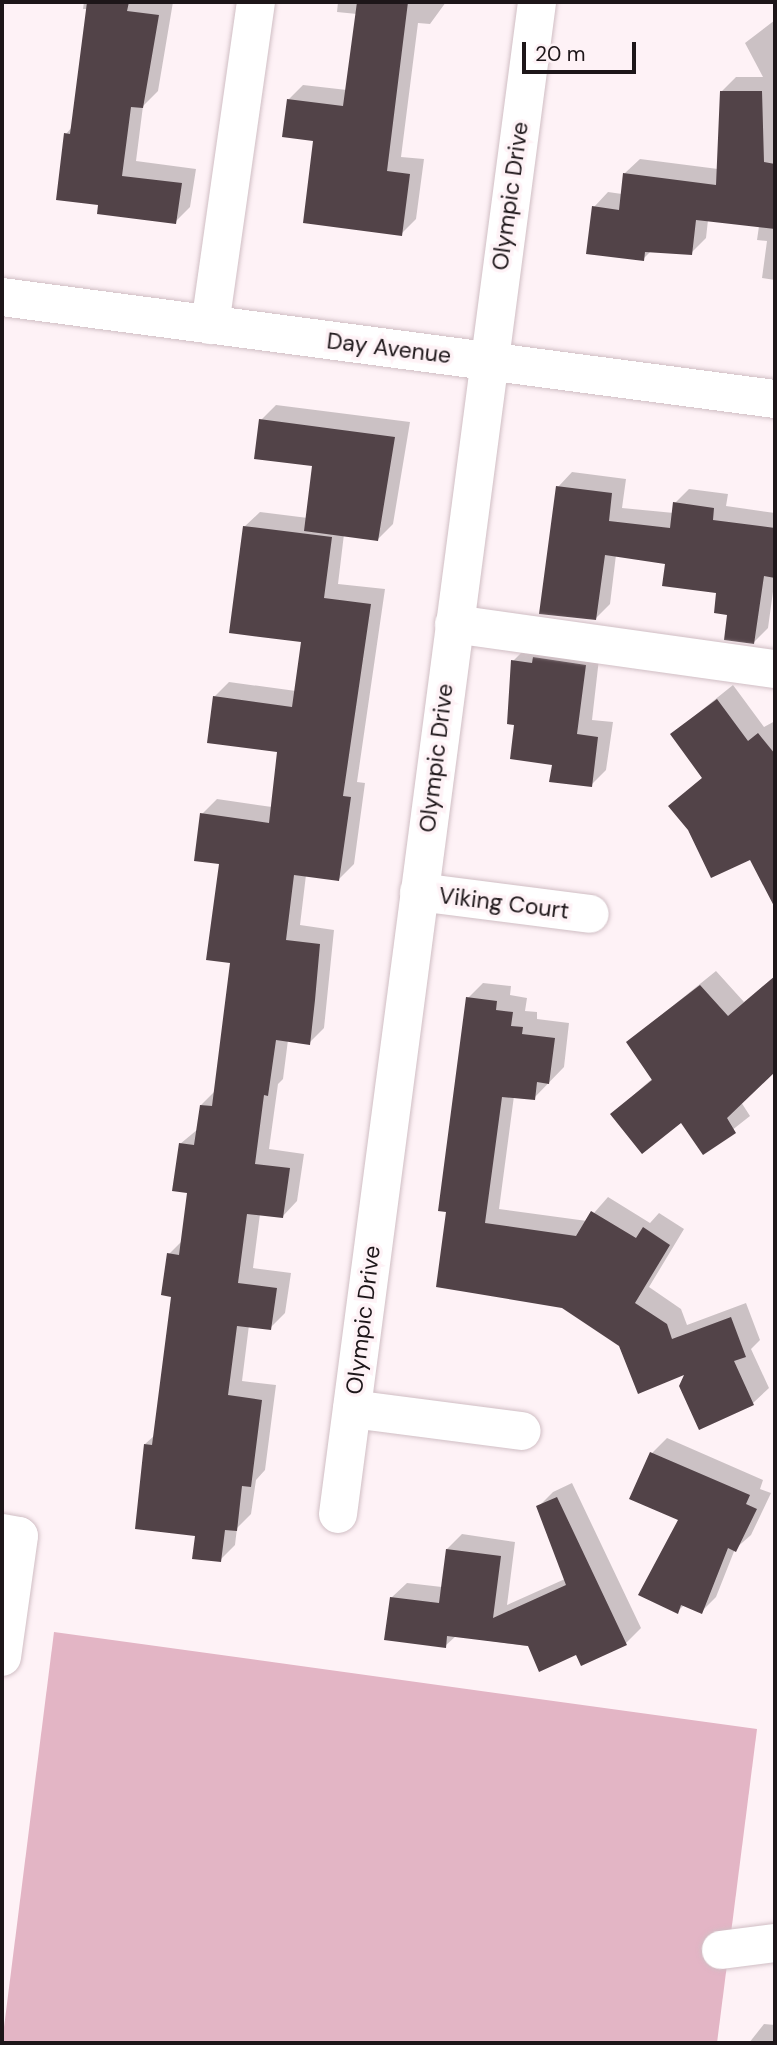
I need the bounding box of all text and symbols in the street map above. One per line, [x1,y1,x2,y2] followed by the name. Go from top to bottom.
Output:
[525,28,639,72] scale bar
[535,40,586,68] text: 20 m
[486,120,534,272] street label: Olympic Drive
[325,327,453,369] street label: Day Avenue
[413,682,459,834] street label: Olympic Drive
[437,881,571,925] street label: Viking Court
[340,1244,386,1396] street label: Olympic Drive

